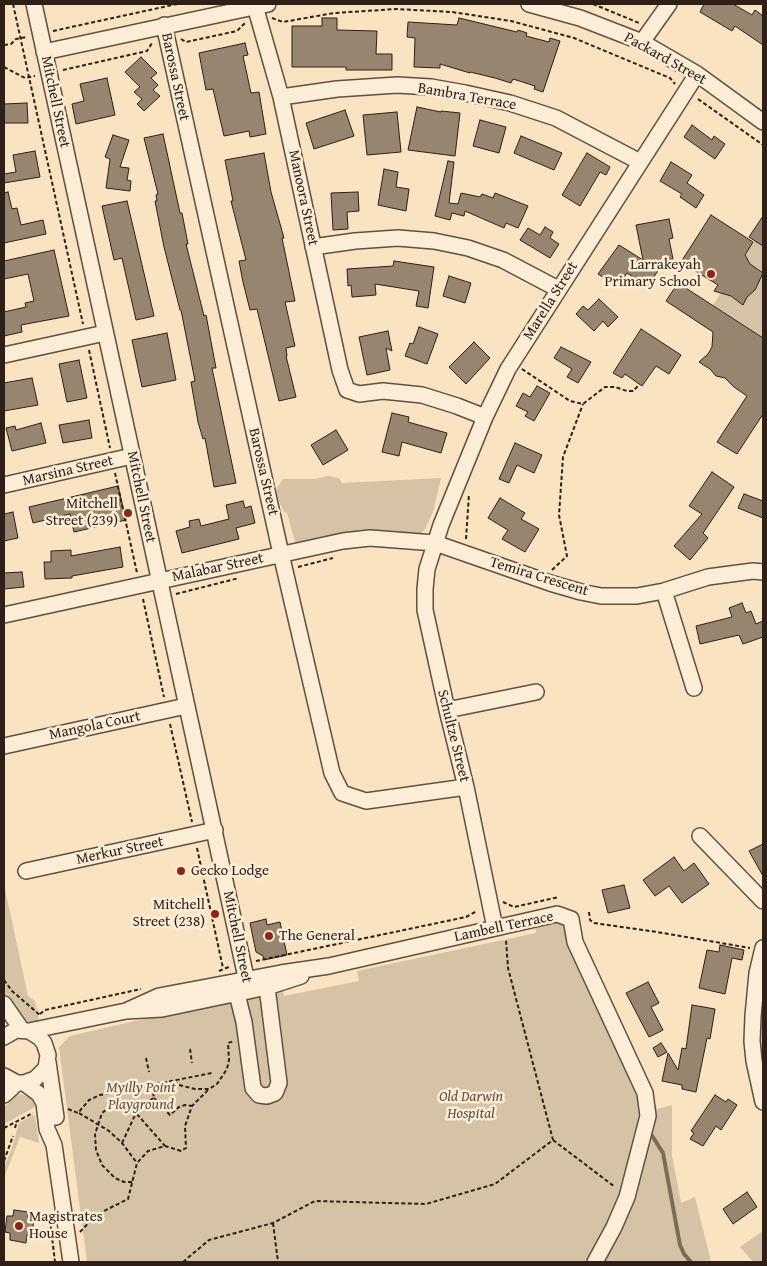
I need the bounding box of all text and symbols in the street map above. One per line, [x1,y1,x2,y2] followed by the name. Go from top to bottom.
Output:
[621,29,709,89] street label: Packard Street
[157,31,193,123] street label: Barossa Street
[36,54,74,150] street label: Mitchell Street
[416,79,518,115] street label: Bambra Terrace
[284,148,322,248] street label: Manoora Street
[605,256,701,291] place label: Larrakeyah Primary School
[520,258,582,344] street label: Marella Street
[705,268,717,280] marker: Larrakeyah Primary School
[244,426,282,518] street label: Barossa Street
[122,449,160,545] street label: Mitchell Street
[21,452,115,490] street label: Marsina Street
[45,495,118,530] place label: Mitchell Street (239)
[122,507,134,519] marker: Mitchell Street (239)
[171,550,265,586] street label: Malabar Street
[487,553,591,601] street label: Temira Crescent
[433,688,473,784] street label: Schultze Street
[48,708,142,744] street label: Mangola Court
[75,833,165,869] street label: Merkur Street
[191,862,269,880] place label: Gecko Lodge
[175,865,187,877] marker: Gecko Lodge
[218,889,256,985] street label: Mitchell Street
[132,896,205,931] place label: Mitchell Street (238)
[209,908,221,920] marker: Mitchell Street (238)
[453,908,555,946] street label: Lambell Terrace
[279,927,355,945] place label: The General
[263,930,275,942] marker: The General
[106,1079,176,1114] park label: Myilly Point Playground
[439,1088,503,1123] park label: Old Darwin Hospital
[29,1208,103,1243] place label: Magistrates House
[13,1220,25,1232] marker: Magistrates House

